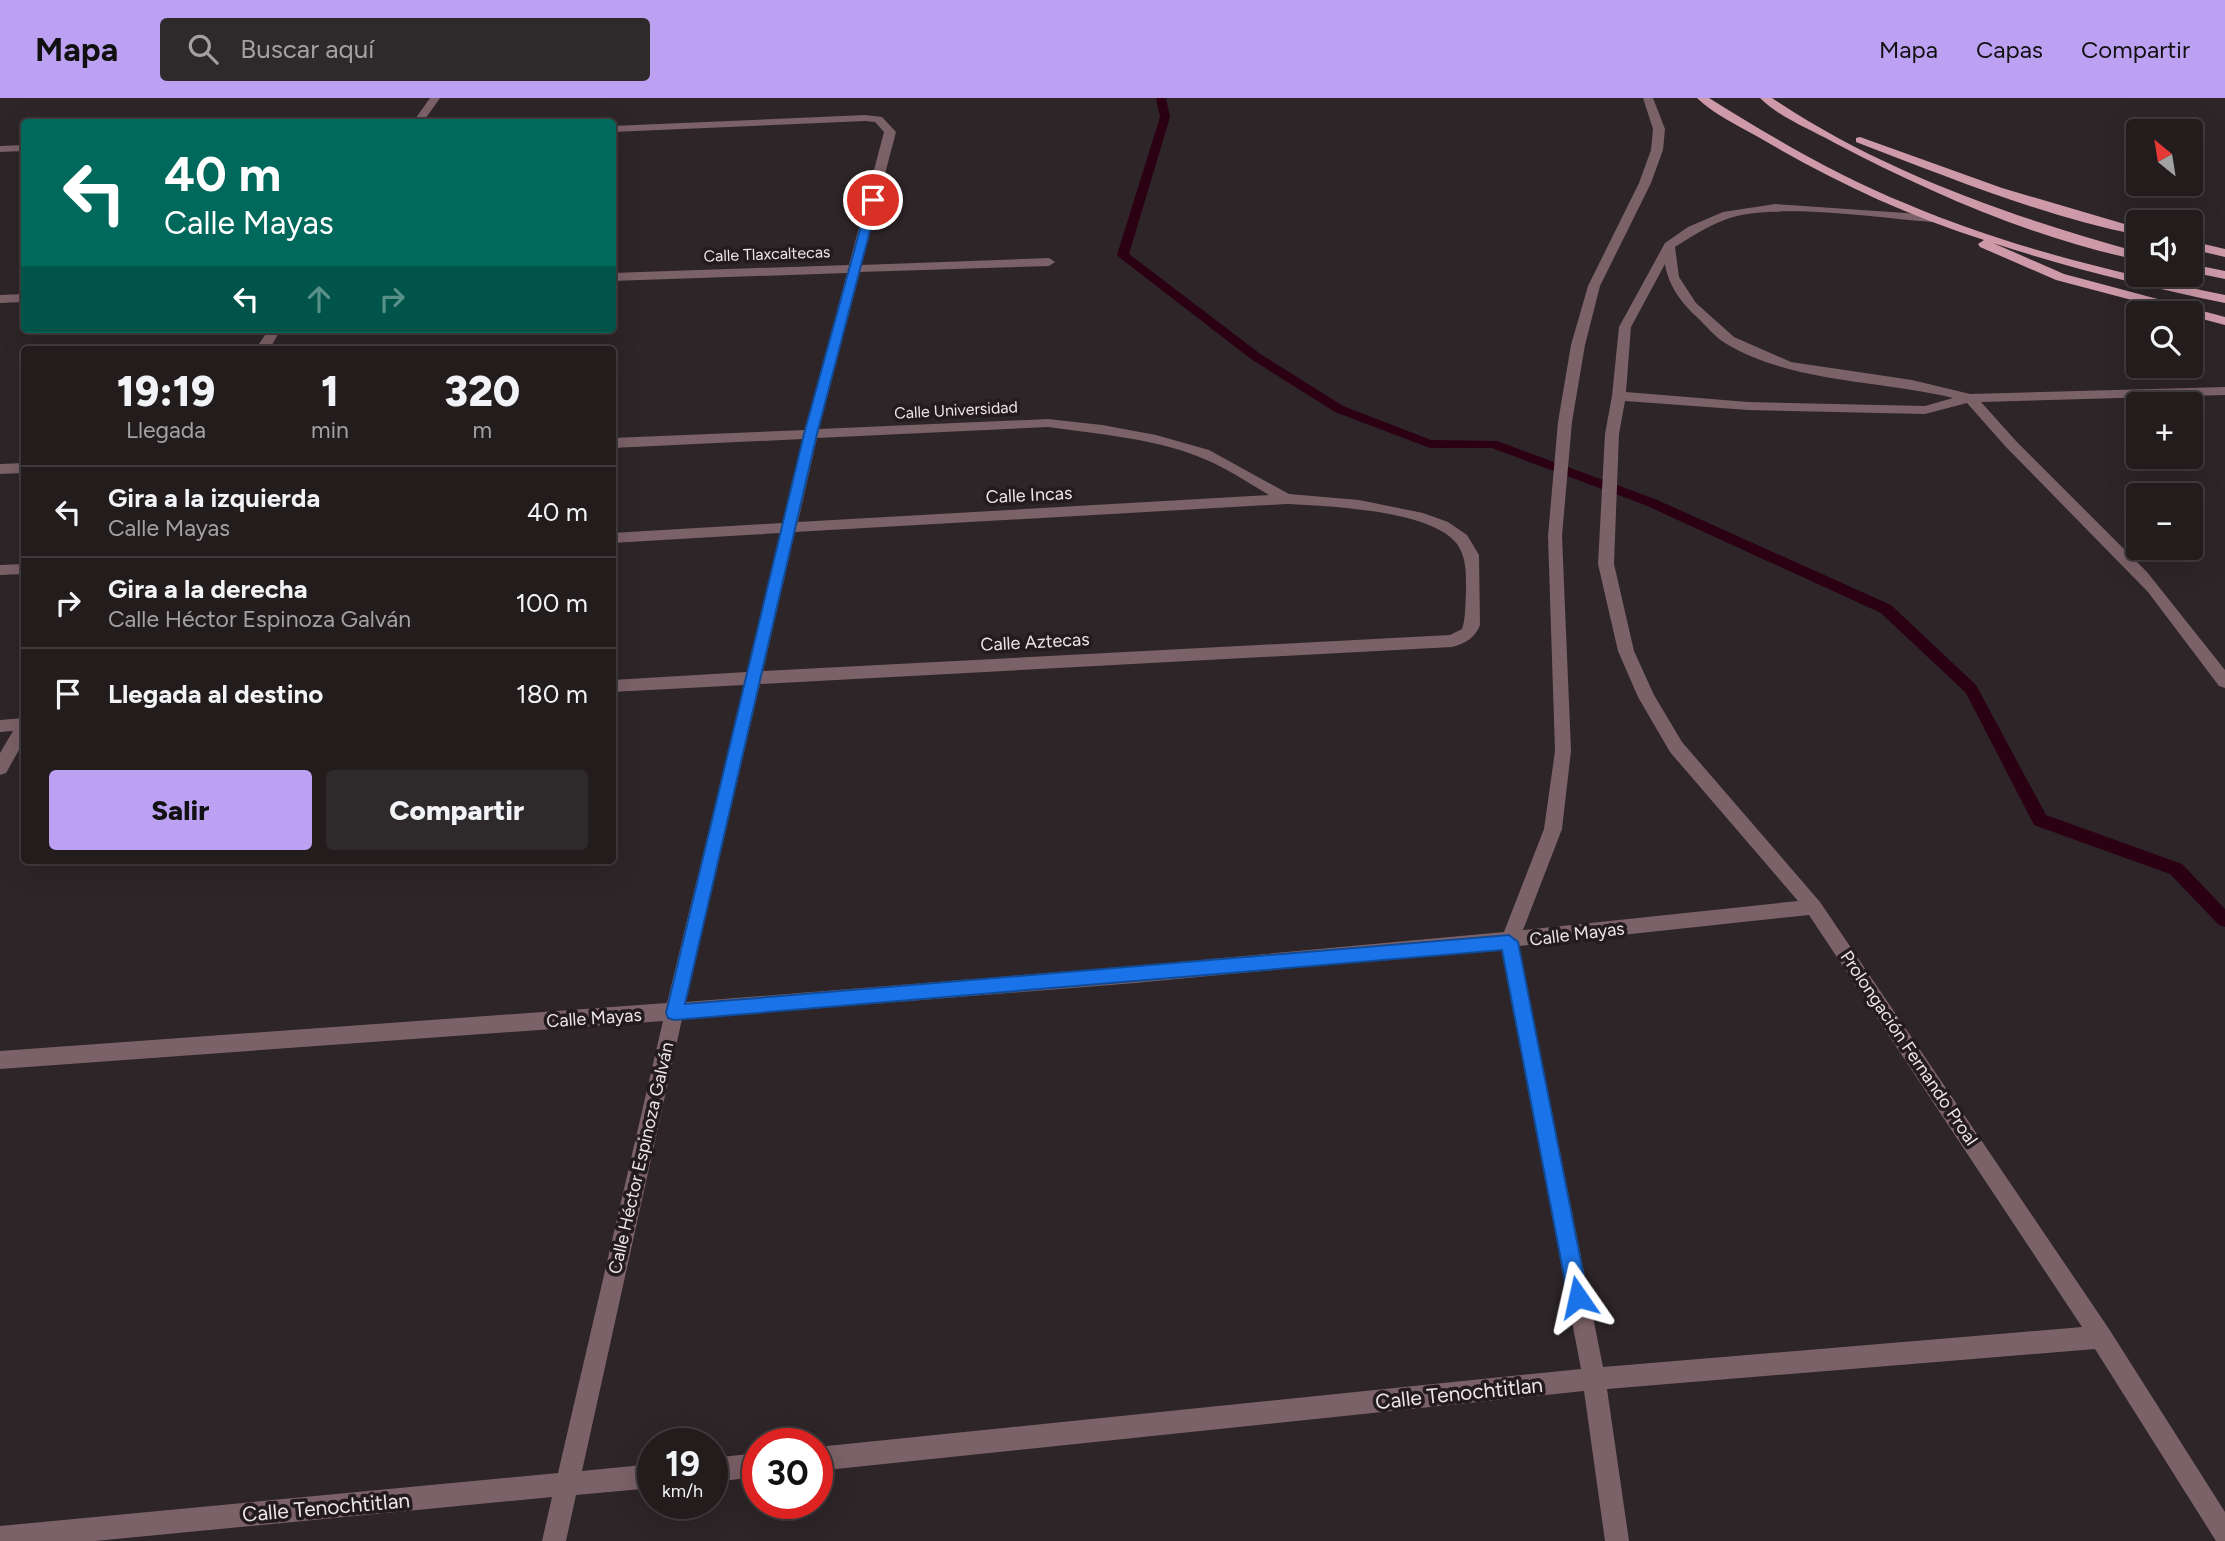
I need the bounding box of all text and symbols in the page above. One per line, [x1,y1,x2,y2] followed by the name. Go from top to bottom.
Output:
[160,18,650,81] search box
[35,30,118,69] text: Mapa
[184,30,222,68] icon: search
[240,33,374,65] text: Buscar aquí
[1879,35,1938,64] text: Mapa
[1976,35,2043,64] text: Capas
[2081,35,2190,64] text: Compartir
[2126,119,2203,196] north arrow
[2126,119,2203,560] map controls
[164,144,281,203] text: 40 m
[49,147,140,238] icon: left
[843,170,903,230] pin
[854,181,892,219] icon: arrive
[164,204,334,242] text: Calle Mayas
[2126,210,2203,287] button: sound
[703,242,831,266] street label: Calle Tlaxcaltecas
[227,280,265,318] icon: left
[300,280,338,318] icon: ahead
[373,280,411,318] icon: right
[2126,301,2203,378] button: search
[117,366,215,417] text: 19:19
[321,366,339,417] text: 1
[445,366,520,417] text: 320
[2126,392,2203,469] button: +
[894,397,1018,423] street label: Calle Universidad
[126,416,206,444] text: Llegada
[311,416,349,444] text: min
[473,416,492,444] text: m
[108,482,320,514] text: Gira a la izquierda
[985,482,1073,508] street label: Calle Incas
[2126,483,2203,560] button: −
[49,493,87,531] icon: left
[527,496,588,528] text: 40 m
[108,514,230,542] text: Calle Mayas
[108,573,308,605] text: Gira a la derecha
[49,584,87,622] icon: right
[515,587,588,619] text: 100 m
[108,605,411,633] text: Calle Héctor Espinoza Galván
[980,628,1090,656] street label: Calle Aztecas
[49,675,87,713] icon: arrive
[108,678,323,710] text: Llegada al destino
[516,678,588,710] text: 180 m
[49,770,312,850] button: Salir
[326,770,588,850] button: Compartir
[1528,917,1626,951] street label: Calle Mayas
[1836,946,1982,1150] street label: Prolongación Fernando Proal
[546,1004,642,1032] street label: Calle Mayas
[604,1040,678,1276] street label: Calle Héctor Espinoza Galván
[1541,1260,1615,1334] position arrow
[1374,1372,1544,1414] street label: Calle Tenochtitlan
[742,1428,833,1519] speed limit sign: 30
[665,1443,700,1485] text: 19
[662,1480,703,1502] text: km/h
[241,1487,411,1527] street label: Calle Tenochtitlan

